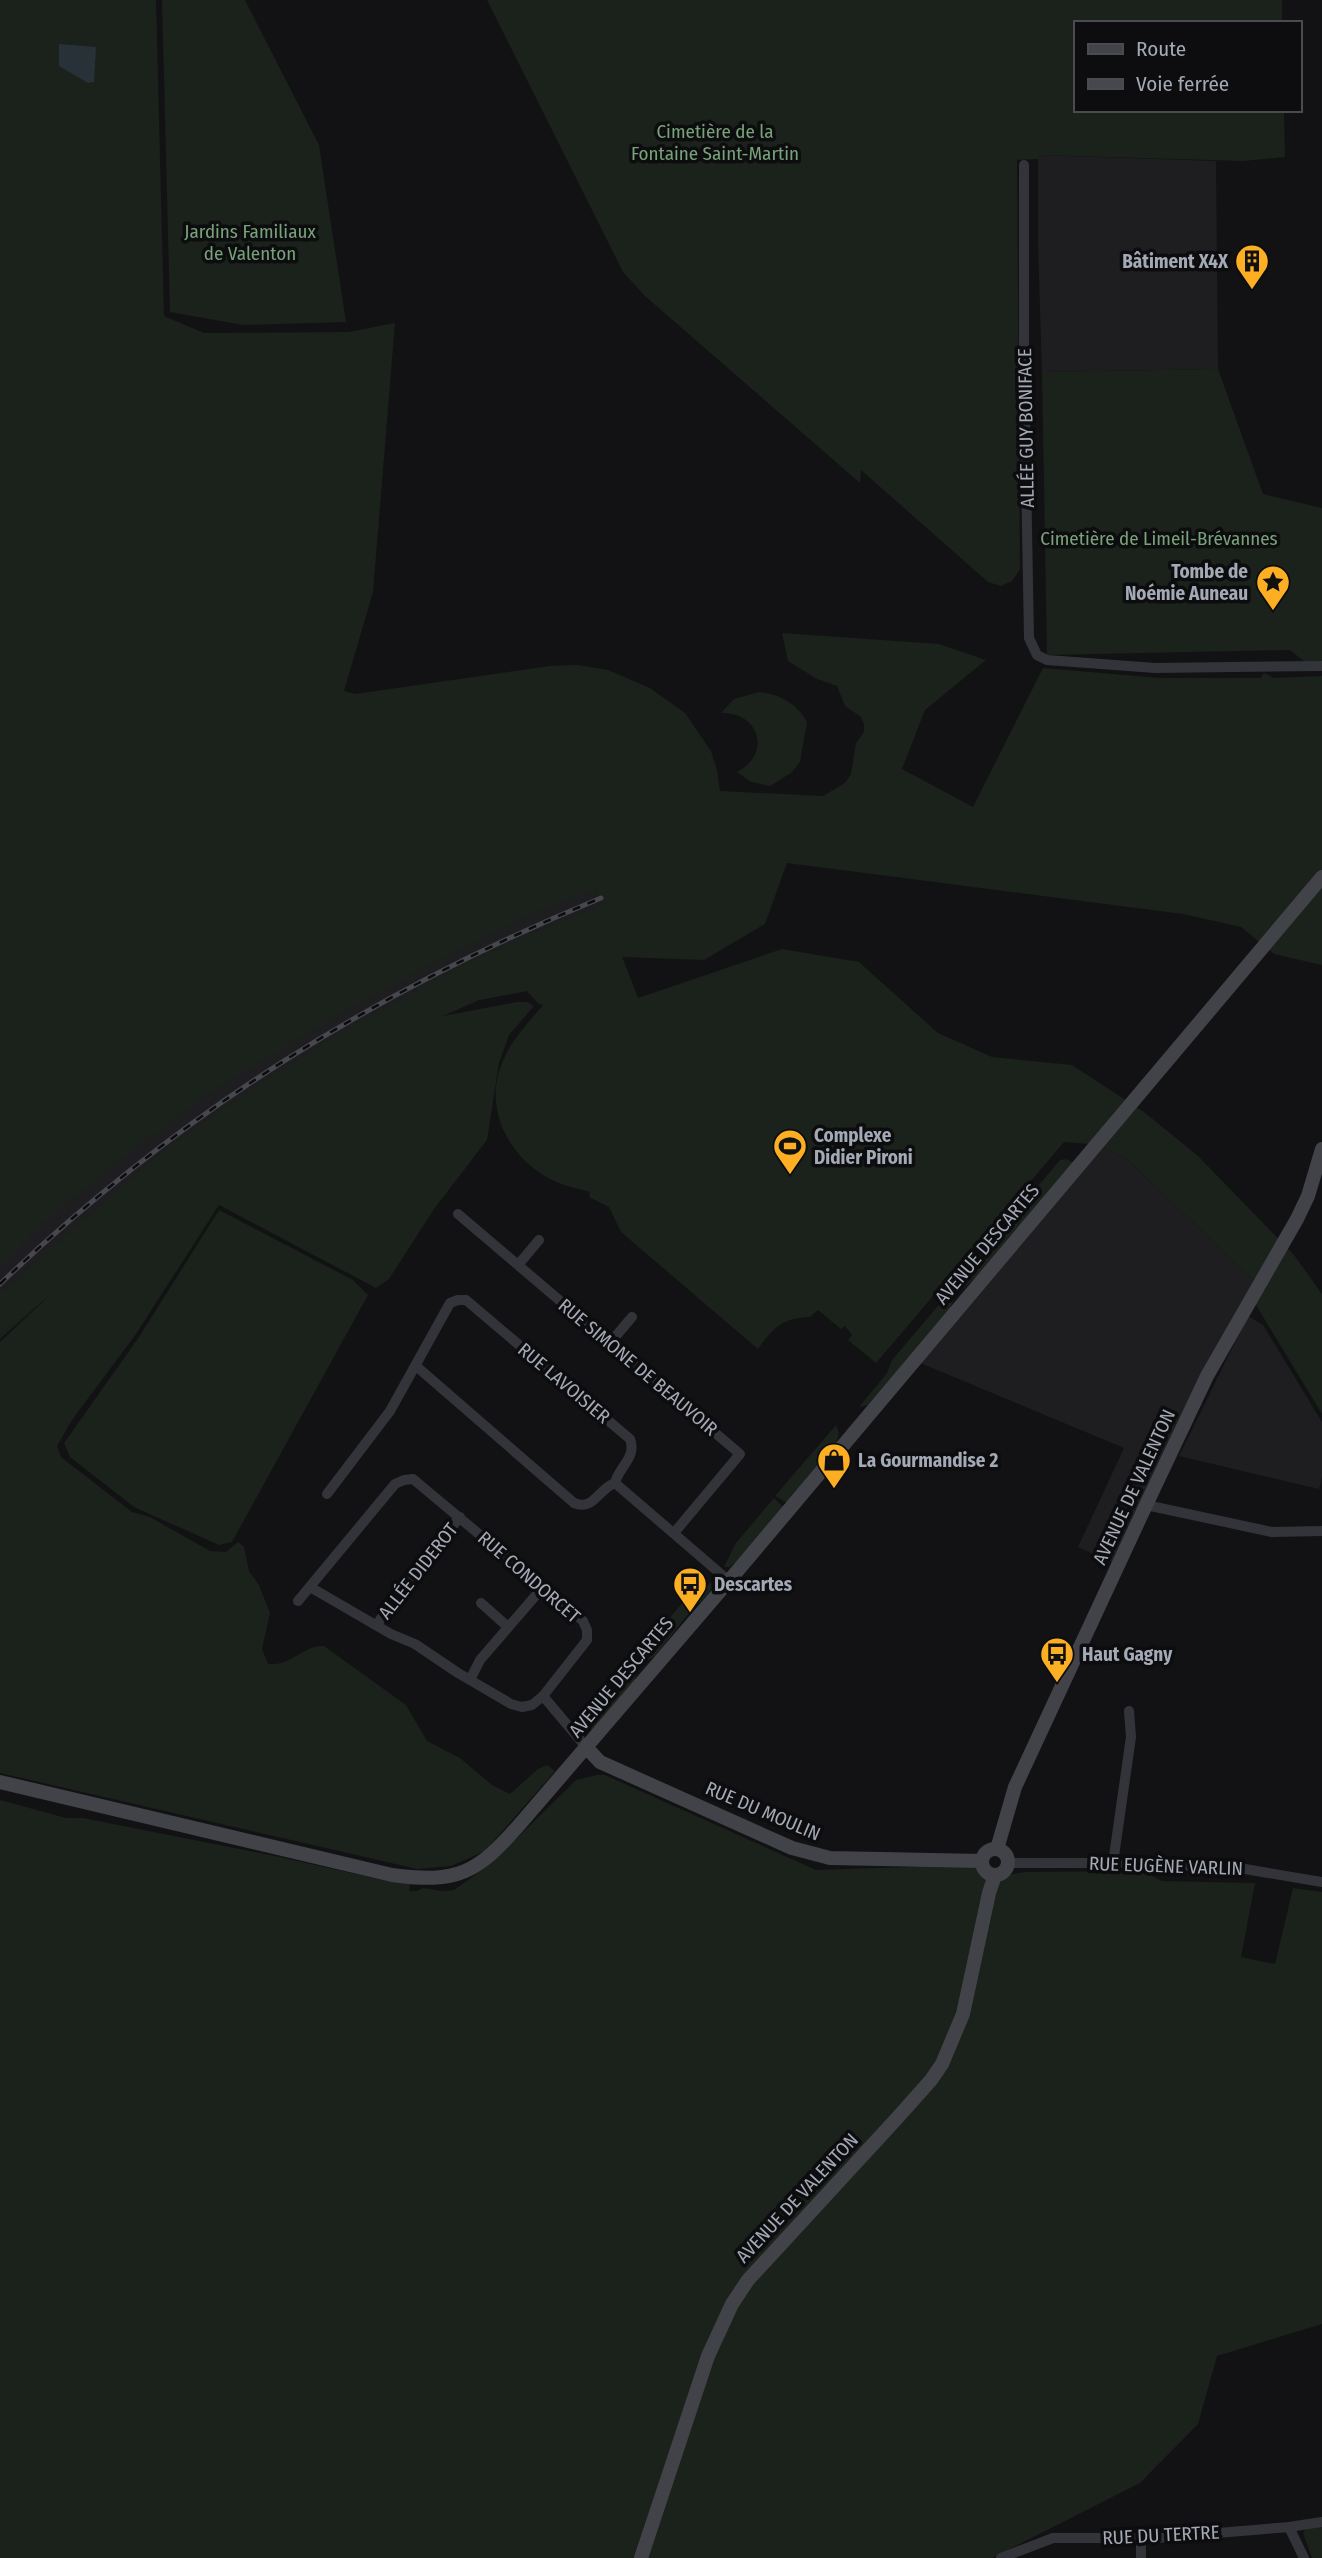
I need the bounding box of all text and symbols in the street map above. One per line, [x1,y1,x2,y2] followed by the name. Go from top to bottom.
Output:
[1074,21,1301,112] legend
[1136,36,1186,62] text: Route
[1136,71,1229,97] text: Voie ferrée
[631,120,799,165] park label: Cimetière de la Fontaine Saint-Martin
[184,220,316,265] park label: Jardins Familiaux de Valenton
[1233,242,1271,291] building icon: Bâtiment X4X
[1122,250,1229,273] place label: Bâtiment X4X
[1013,348,1039,508] street label: ALLÉE GUY BONIFACE
[1040,527,1278,550] park label: Cimetière de Limeil-Brévannes
[1125,560,1248,605] place label: Tombe de Noémie Auneau
[1254,563,1292,612] place icon: Tombe de Noémie Auneau
[814,1124,913,1169] place label: Complexe Didier Pironi
[771,1127,809,1176] sports icon: Complexe Didier Pironi
[930,1179,1044,1309] street label: AVENUE DESCARTES
[554,1294,722,1440] street label: RUE SIMONE DE BEAUVOIR
[513,1338,615,1428] street label: RUE LAVOISIER
[1088,1406,1180,1568] street label: AVENUE DE VALENTON
[815,1441,853,1490] shop icon: La Gourmandise 2
[858,1449,998,1472] place label: La Gourmandise 2
[373,1518,463,1624] street label: ALLÉE DIDEROT
[473,1526,585,1628] street label: RUE CONDORCET
[671,1565,709,1614] bus stop icon: Descartes
[714,1573,793,1596] place label: Descartes
[564,1612,678,1742] street label: AVENUE DESCARTES
[1038,1635,1076,1684] bus stop icon: Haut Gagny
[1082,1643,1173,1666] place label: Haut Gagny
[702,1776,824,1846] street label: RUE DU MOULIN
[1089,1852,1243,1880] street label: RUE EUGÈNE VARLIN
[731,2128,863,2268] street label: AVENUE DE VALENTON
[1102,2520,1220,2550] street label: RUE DU TERTRE

